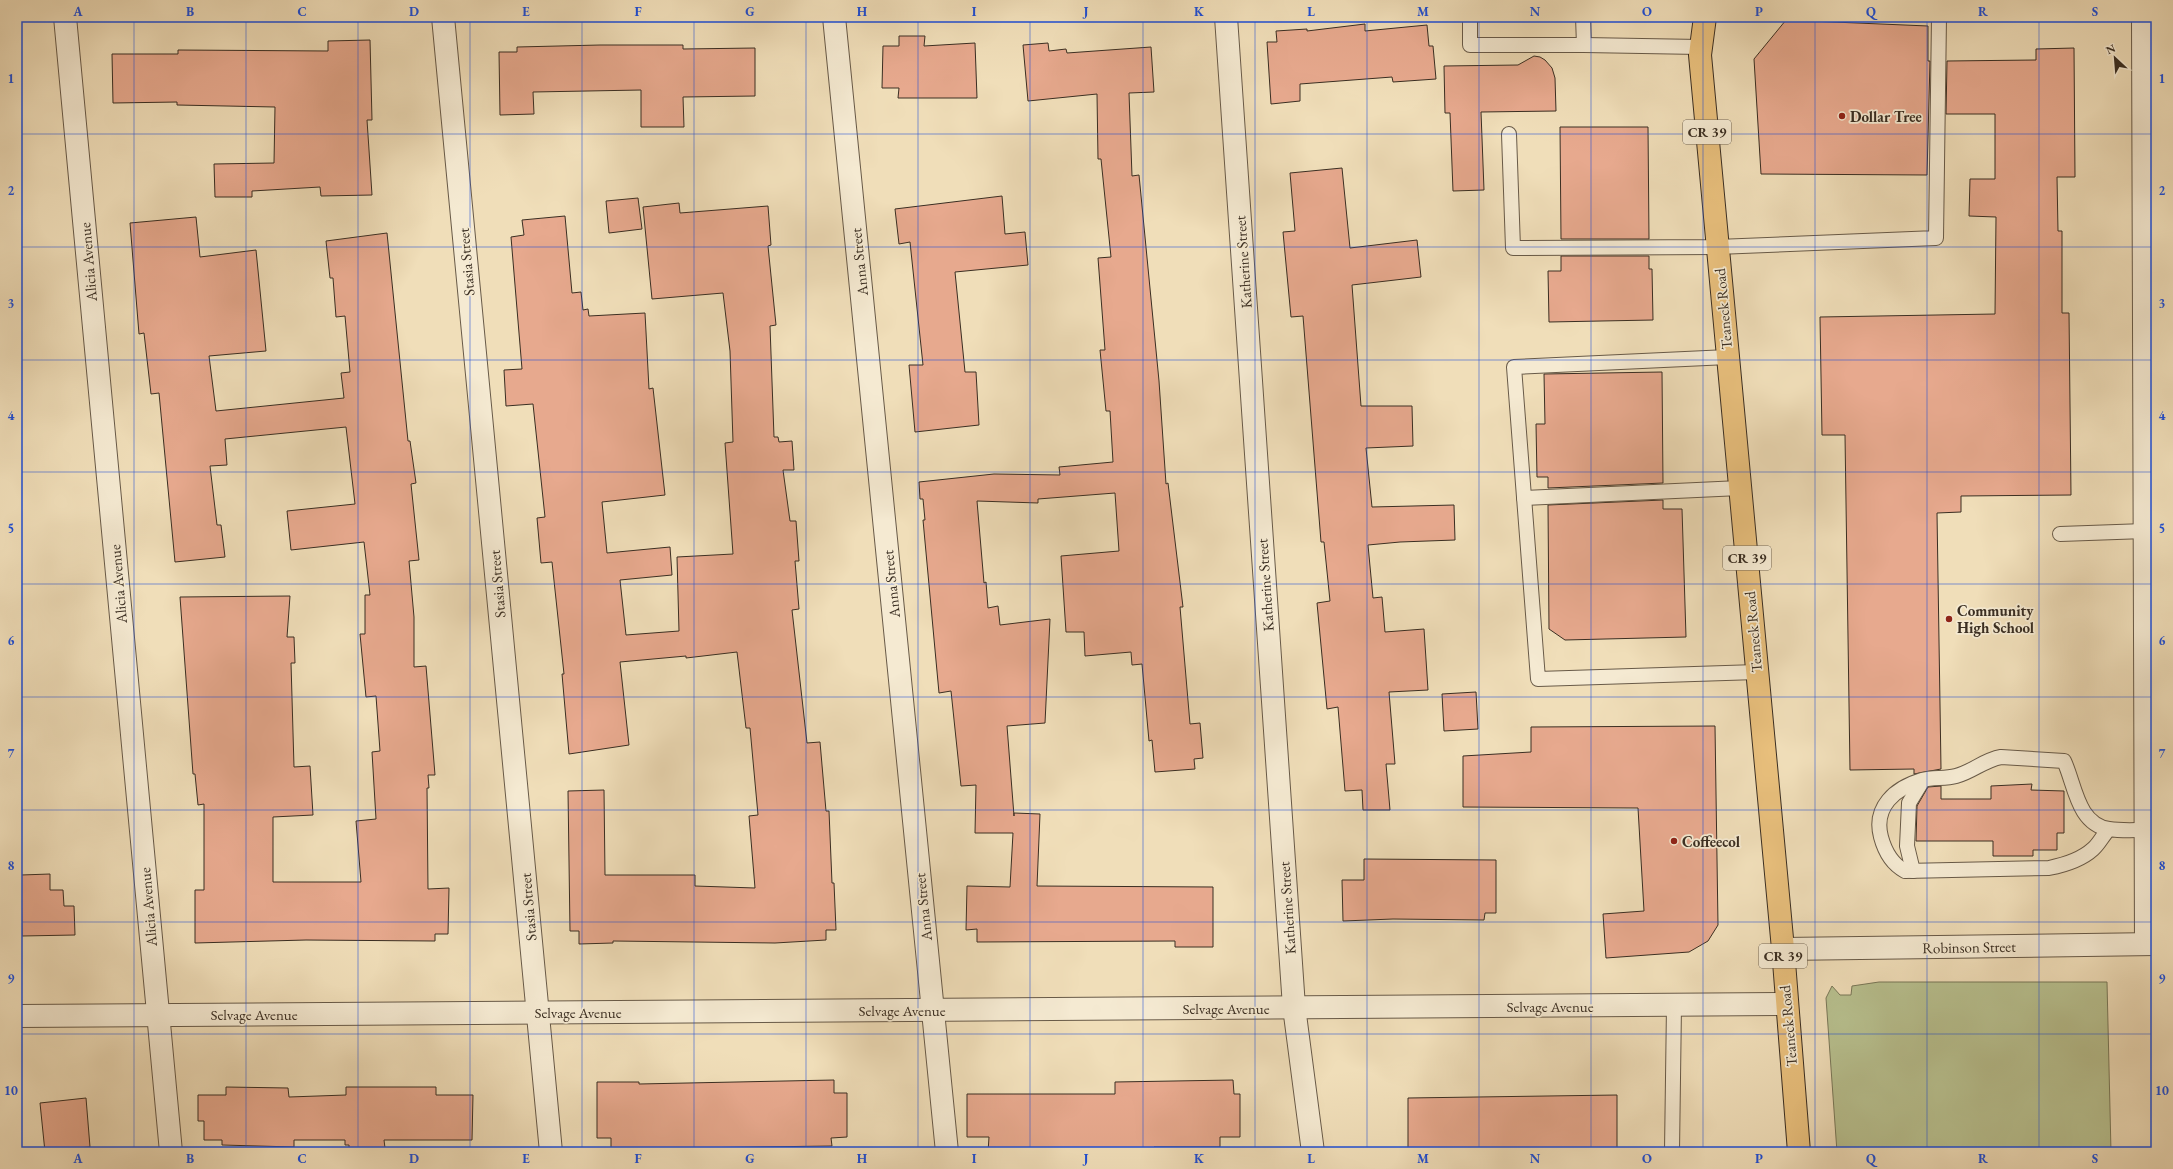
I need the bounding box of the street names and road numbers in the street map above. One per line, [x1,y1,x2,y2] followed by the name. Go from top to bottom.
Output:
[1683,120,1731,144] road number: CR 39
[1230,215,1256,309] street label: Katherine Street
[75,221,101,303] street label: Alicia Avenue
[454,227,478,297] street label: Stasia Street
[846,227,872,298] street label: Anna Street
[1710,267,1736,350] street label: Teaneck Road
[1252,538,1278,632] street label: Katherine Street
[105,543,131,625] street label: Alicia Avenue
[1723,546,1771,570] road number: CR 39
[485,549,509,619] street label: Stasia Street
[878,549,904,620] street label: Anna Street
[1740,590,1766,673] street label: Teaneck Road
[1274,861,1300,955] street label: Katherine Street
[135,866,161,948] street label: Alicia Avenue
[516,872,540,942] street label: Stasia Street
[910,872,936,943] street label: Anna Street
[1922,937,2016,957] street label: Robinson Street
[1759,944,1807,968] road number: CR 39
[1775,984,1801,1067] street label: Teaneck Road
[1506,997,1594,1016] street label: Selvage Avenue
[1182,999,1270,1018] street label: Selvage Avenue
[858,1001,946,1020] street label: Selvage Avenue
[534,1003,622,1022] street label: Selvage Avenue
[210,1005,298,1024] street label: Selvage Avenue

